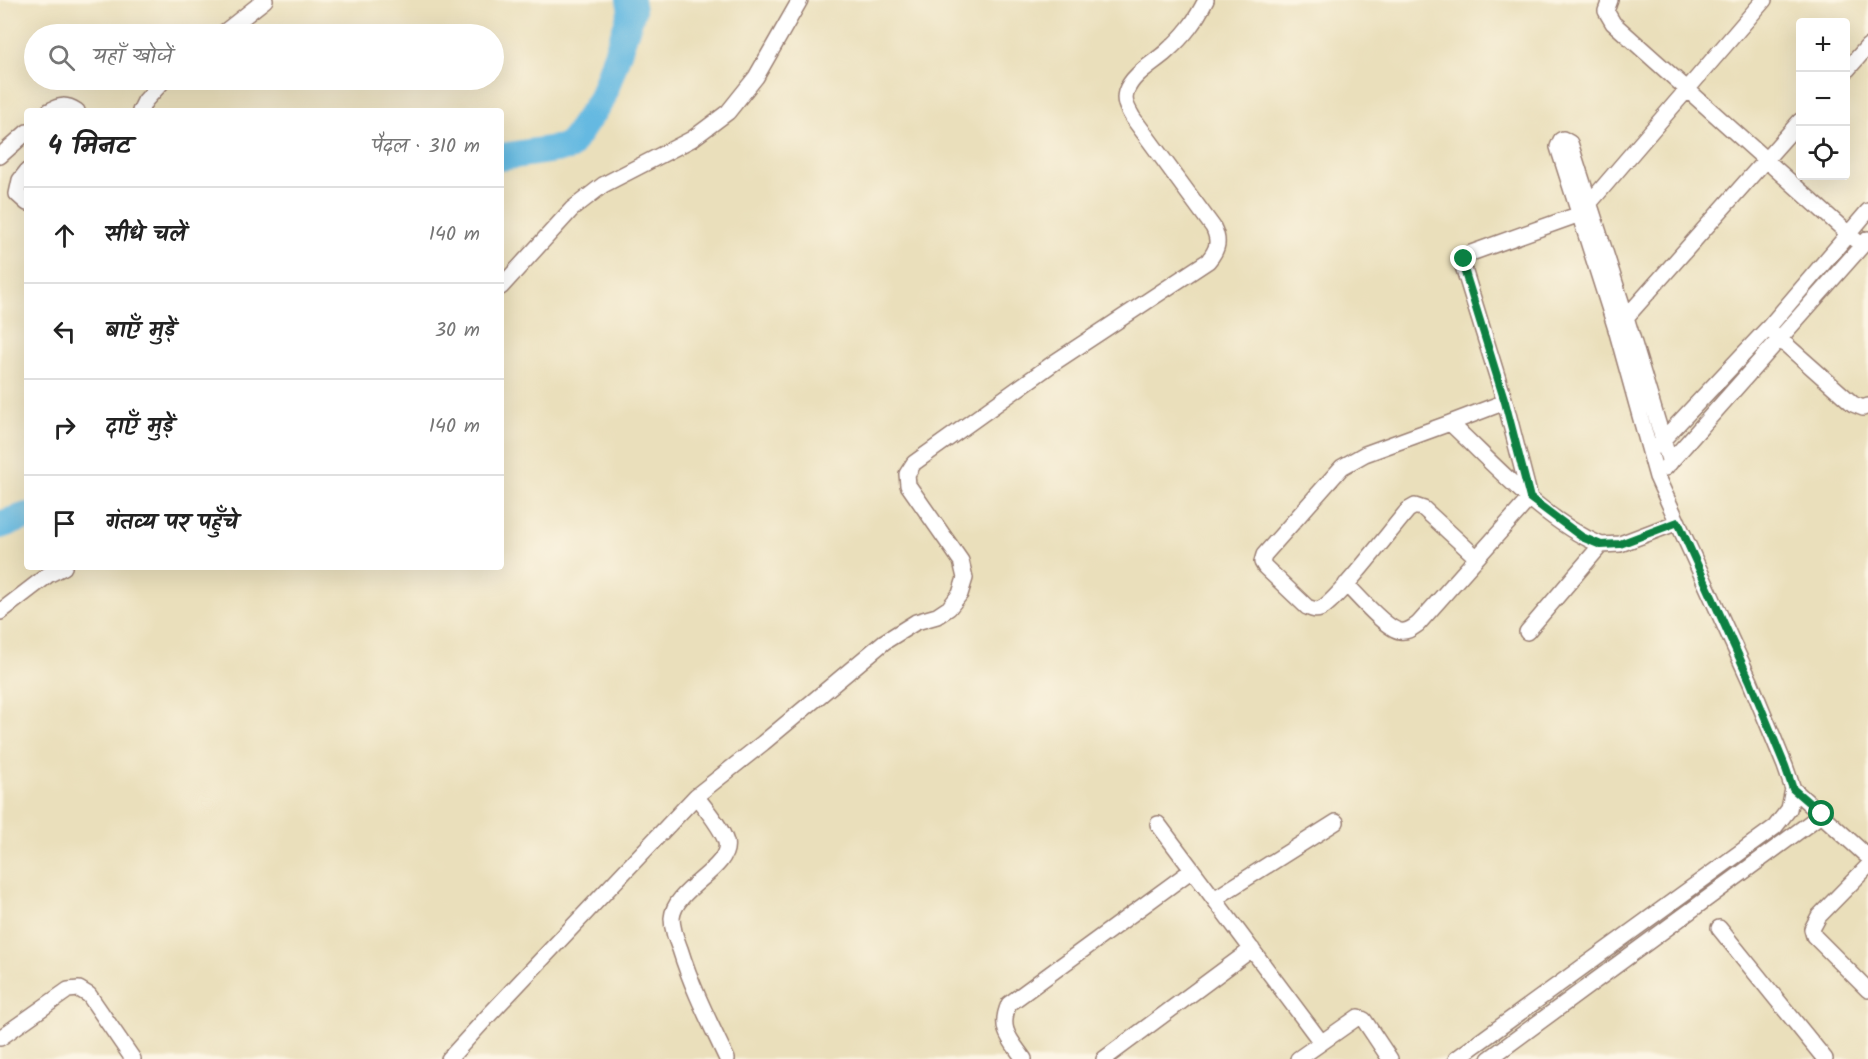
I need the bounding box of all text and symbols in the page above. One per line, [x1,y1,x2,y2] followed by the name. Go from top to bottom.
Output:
[1796,18,1850,180] map controls
[1796,18,1850,72] button: +
[24,24,504,90] search box
[93,40,172,75] text: यहाँ खोजें
[45,41,78,74] icon: search
[1796,72,1850,126] button: −
[48,126,131,168] text: 4 मिनट
[1796,126,1850,180] button: locate
[372,131,480,163] text: पैदल · 310 m
[105,218,186,253] text: सीधे चलें
[48,219,81,252] icon: ahead
[429,219,480,251] text: 140 m
[1450,245,1476,271] route end
[105,314,176,349] text: बाएँ मुड़ें
[48,315,81,348] icon: left
[435,315,480,347] text: 30 m
[105,410,174,445] text: दाएँ मुड़ें
[48,411,81,444] icon: right
[429,411,480,443] text: 140 m
[105,506,238,541] text: गंतव्य पर पहुँचे
[48,507,81,540] icon: arrive
[1808,800,1834,826] route start

